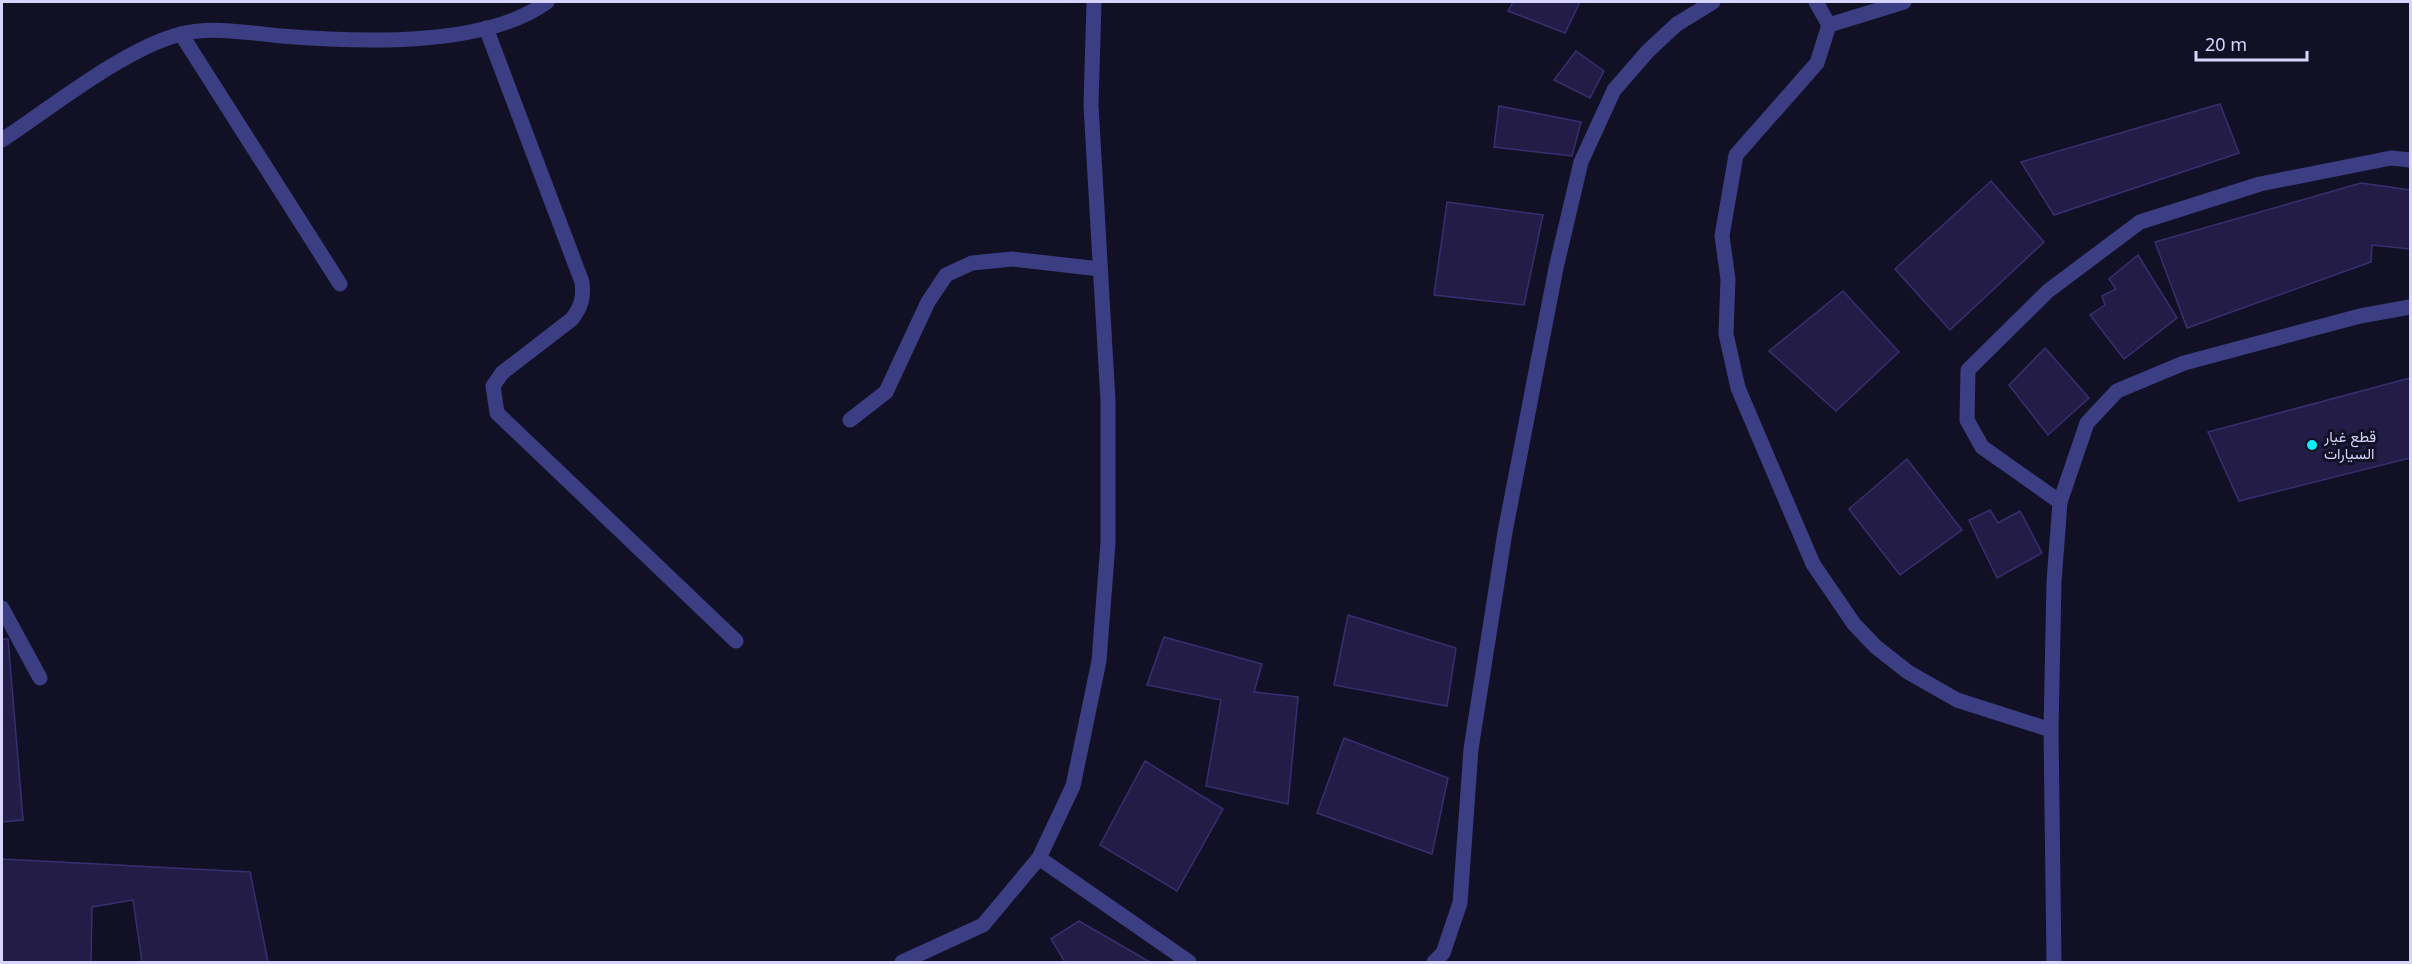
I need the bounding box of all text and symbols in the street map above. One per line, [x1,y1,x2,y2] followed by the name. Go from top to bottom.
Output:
[2196,24,2307,62] scale bar
[2205,32,2247,56] text: 20 m
[2323,426,2376,463] place label: قطع غيار السيارات
[2305,438,2319,452] marker: قطع غيار السيارات

